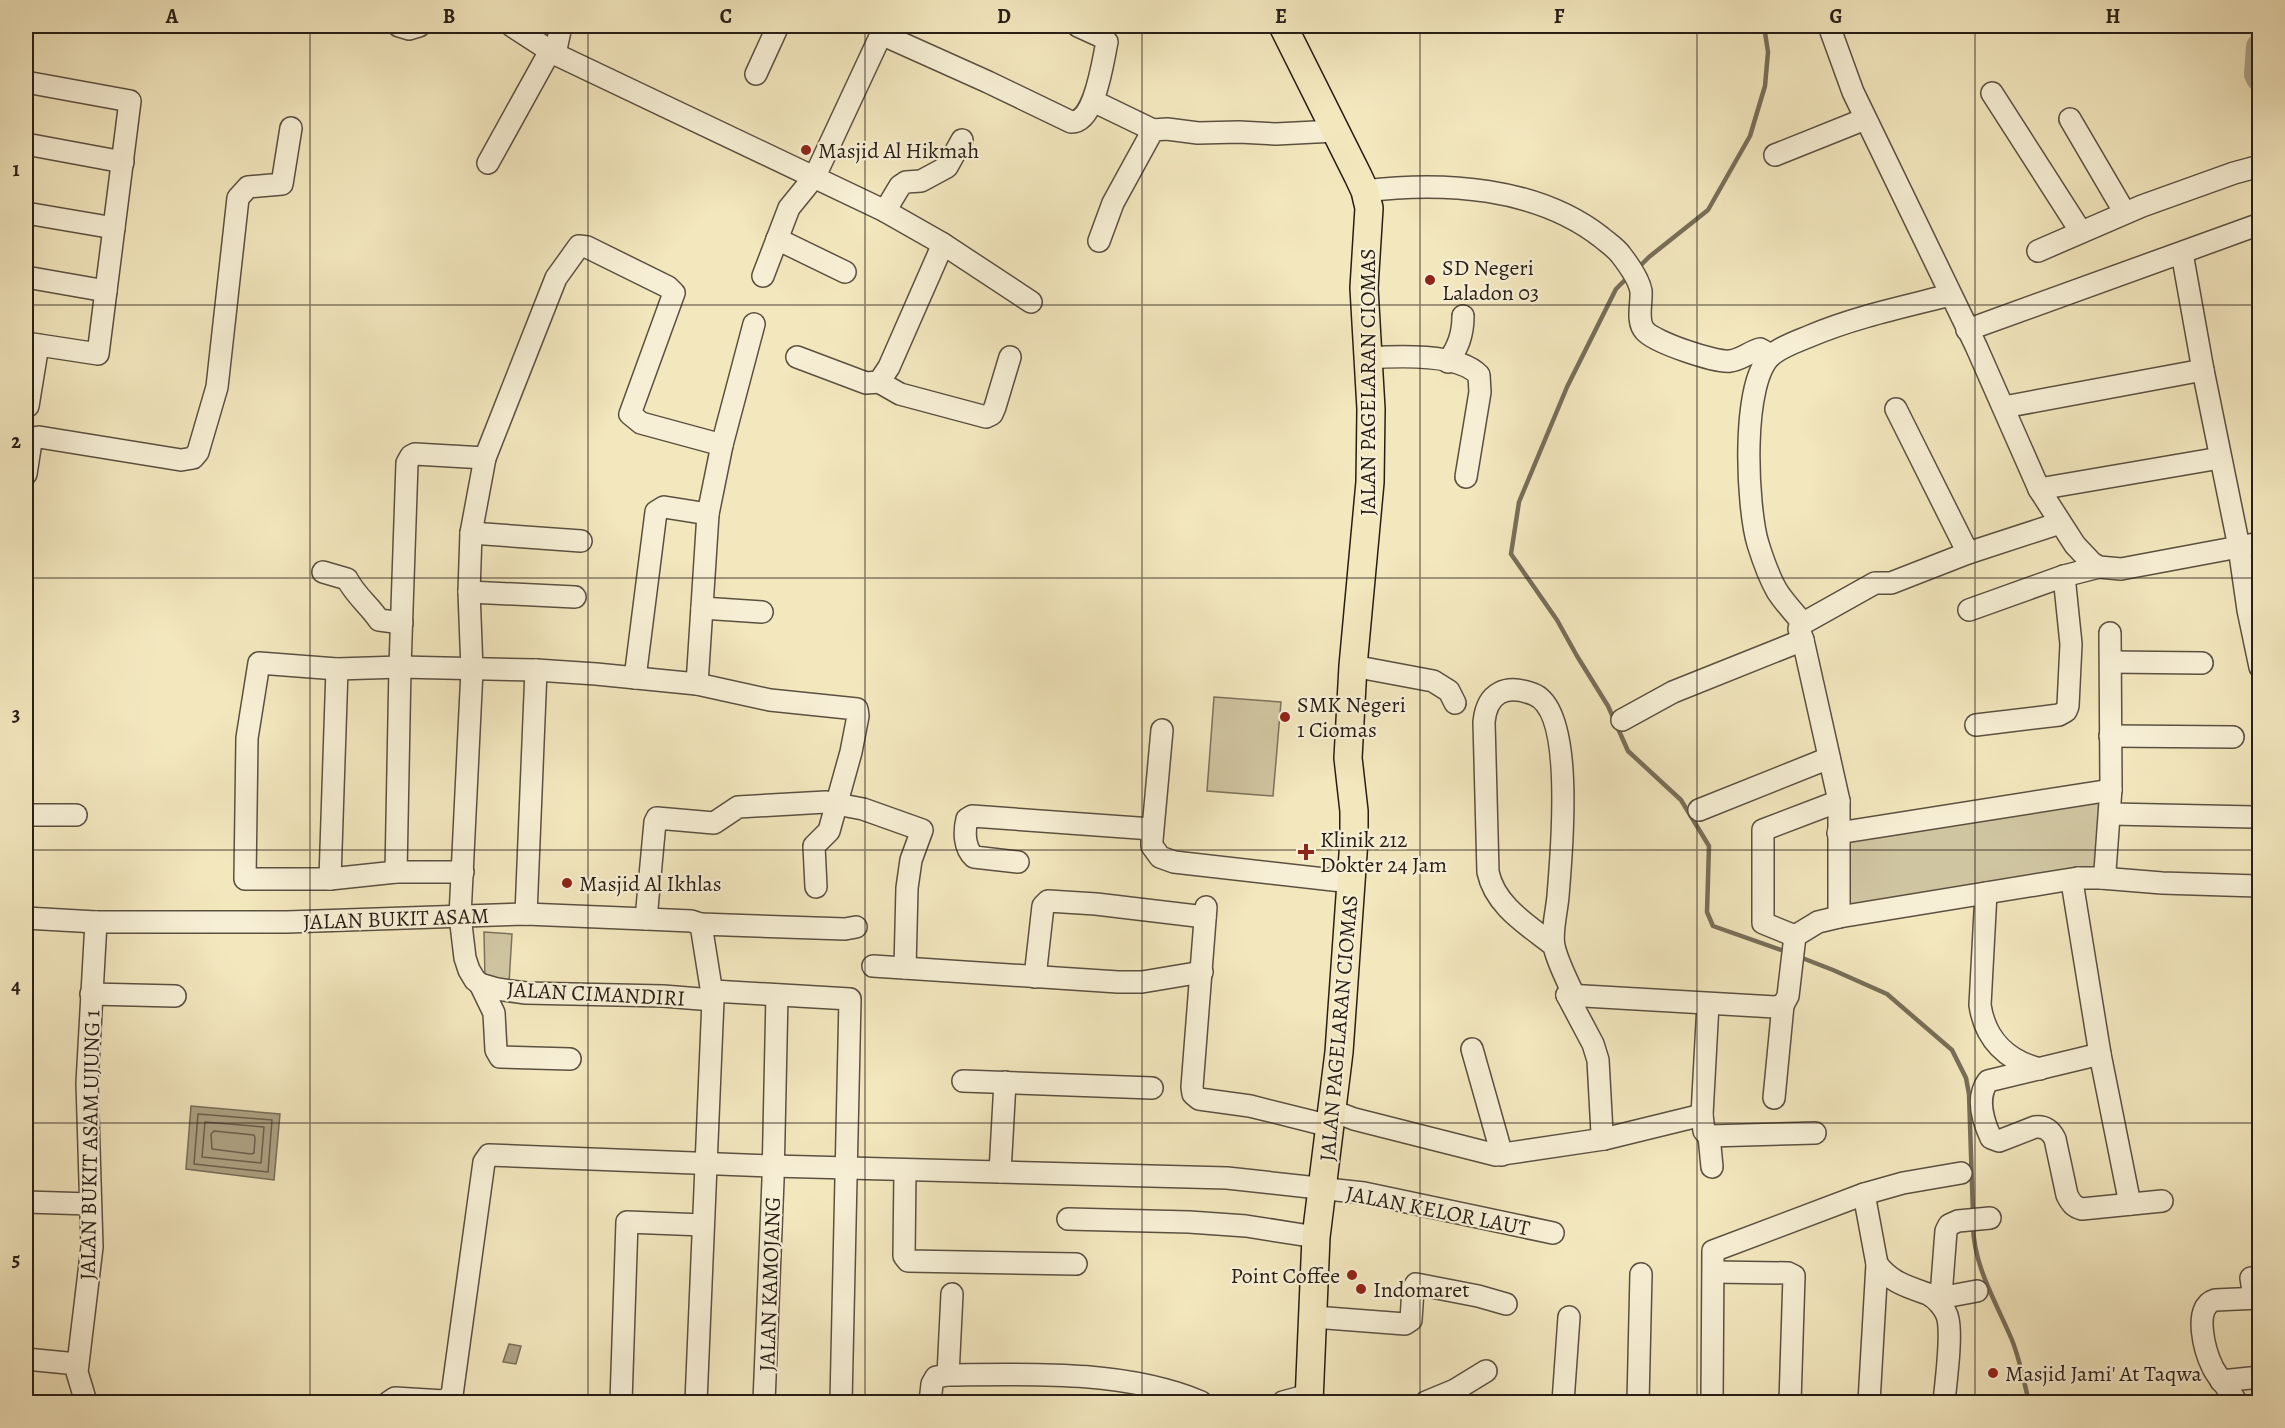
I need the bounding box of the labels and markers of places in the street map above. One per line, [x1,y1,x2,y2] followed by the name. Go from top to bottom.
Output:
[818,136,980,166] place label: Masjid Al Hikmah
[799,143,813,157] marker: Masjid Al Hikmah
[1442,253,1539,308] place label: SD Negeri Laladon 03
[1423,273,1437,287] marker: SD Negeri Laladon 03
[1297,690,1406,745] place label: SMK Negeri 1 Ciomas
[1278,710,1292,724] marker: SMK Negeri 1 Ciomas
[1320,825,1447,880] place label: Klinik 212 Dokter 24 Jam
[1297,843,1315,861] marker: Klinik 212 Dokter 24 Jam
[579,869,722,899] place label: Masjid Al Ikhlas
[560,876,574,890] marker: Masjid Al Ikhlas
[1231,1261,1340,1291] place label: Point Coffee
[1345,1268,1359,1282] marker: Point Coffee
[1373,1275,1469,1305] place label: Indomaret
[1354,1282,1368,1296] marker: Indomaret
[2005,1359,2203,1389] place label: Masjid Jami' At Taqwa
[1986,1366,2000,1380] marker: Masjid Jami' At Taqwa

